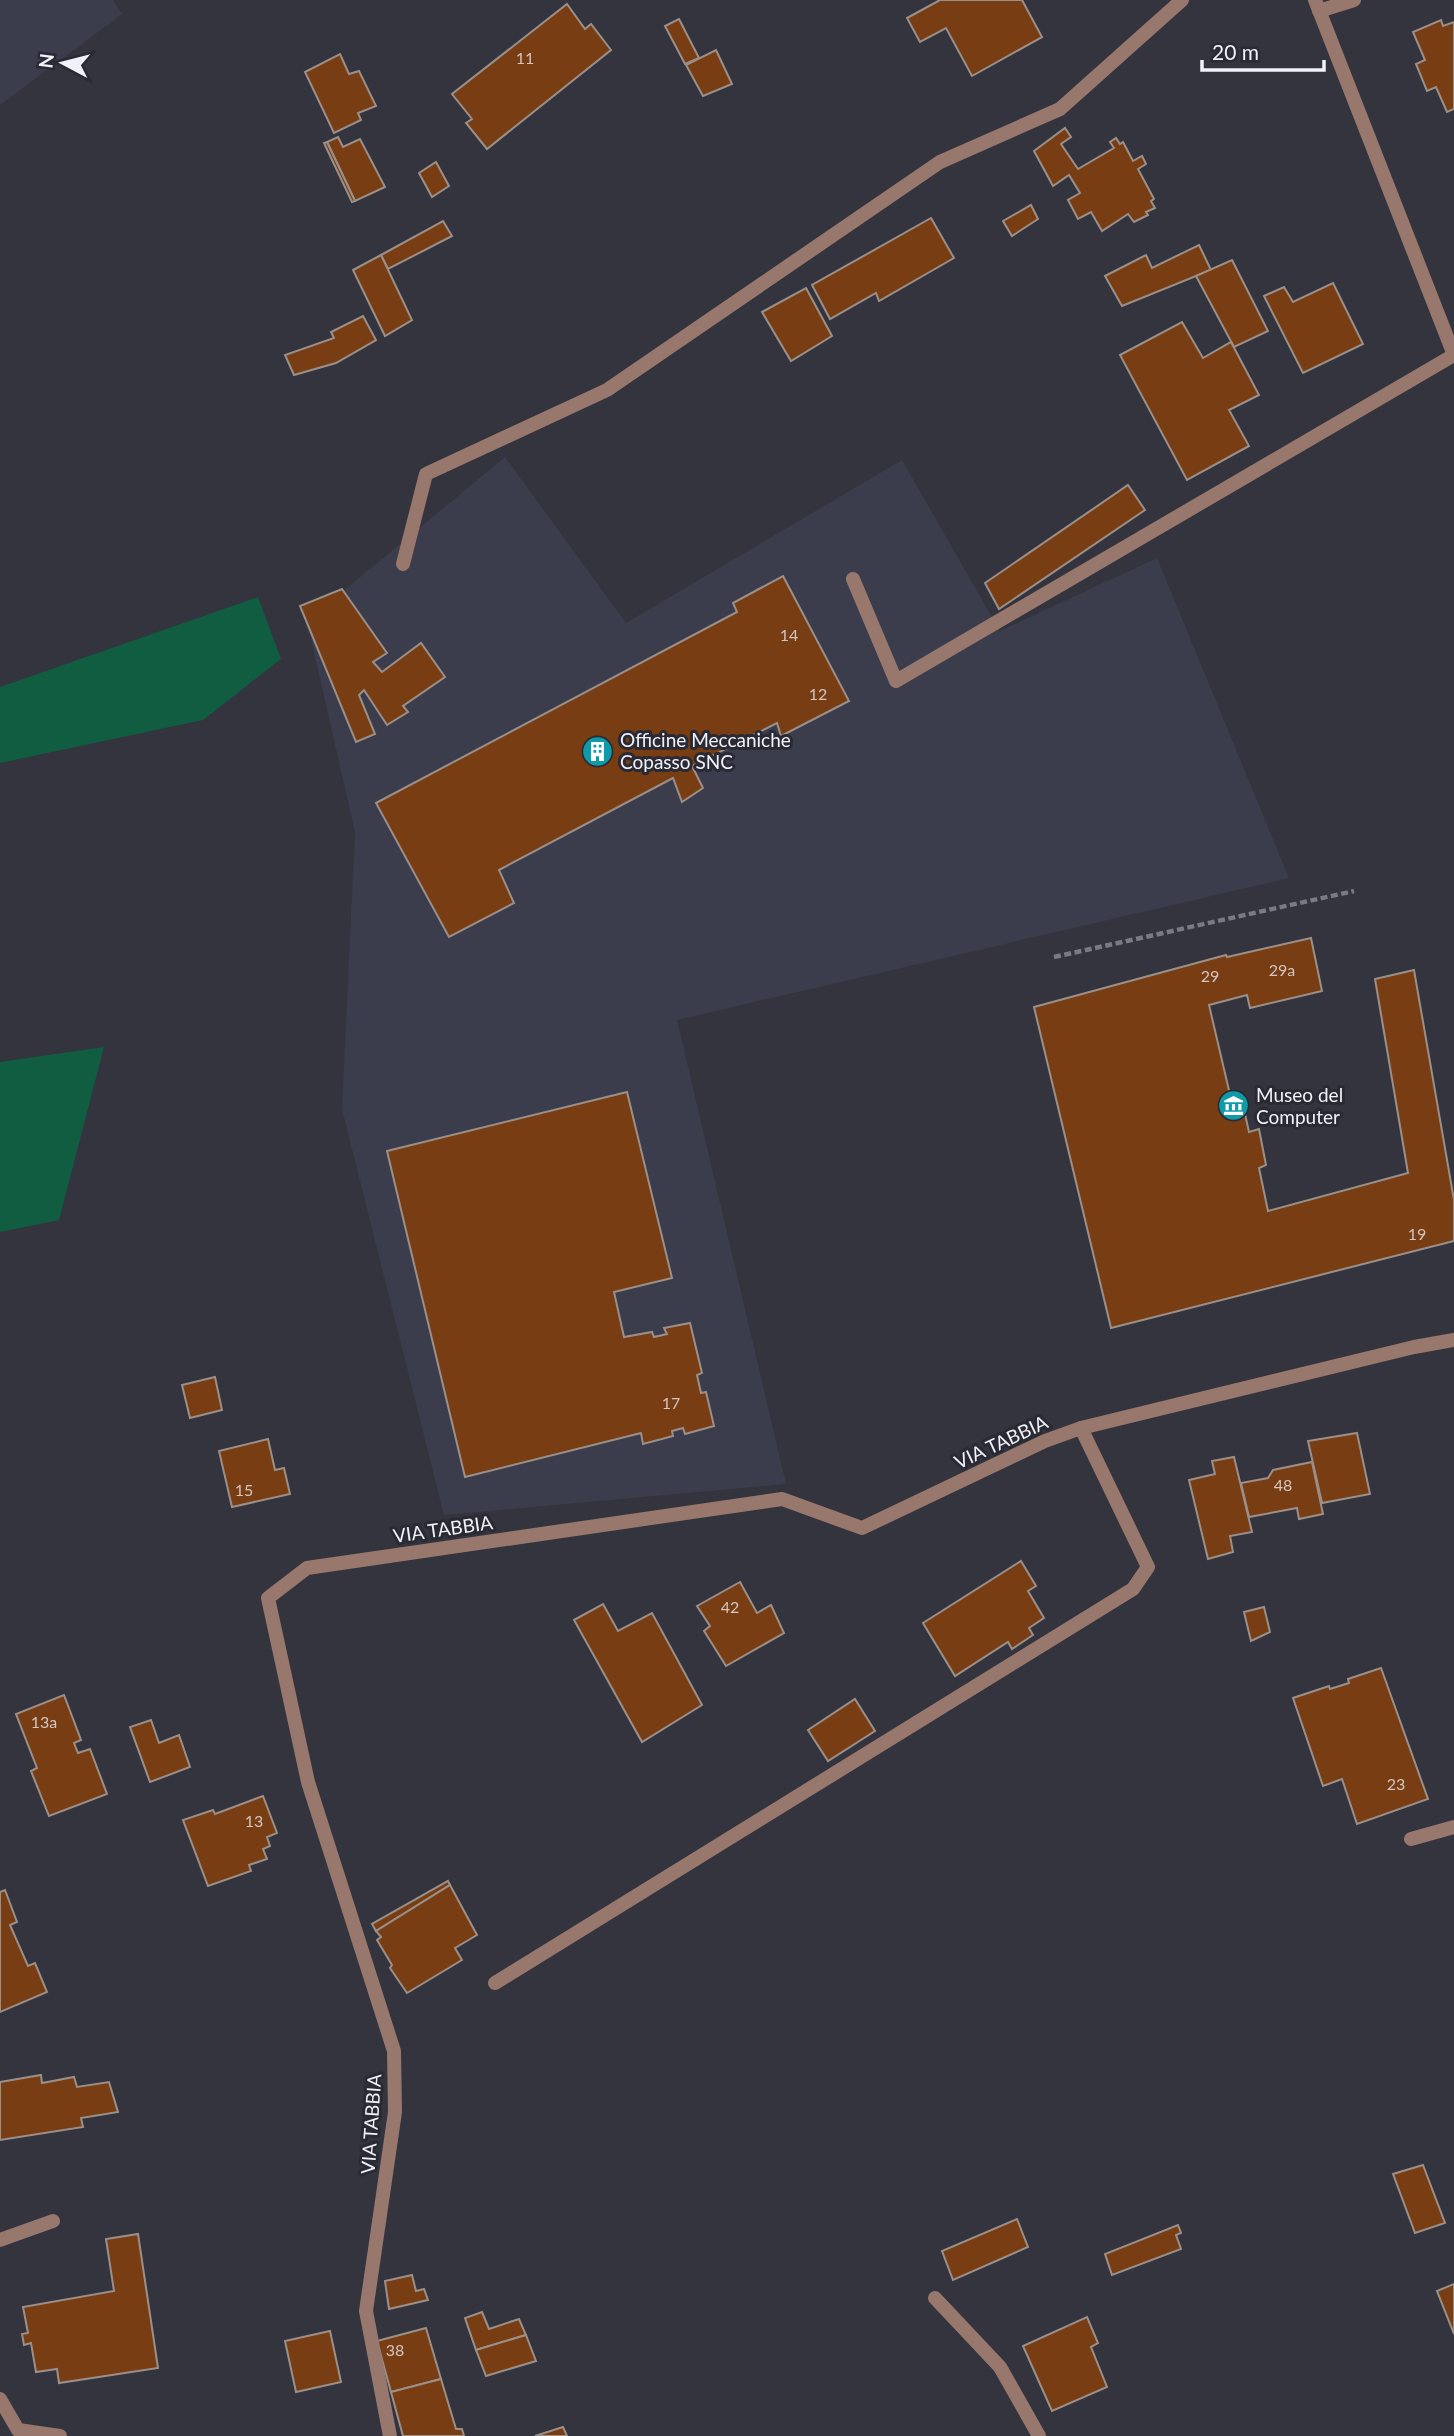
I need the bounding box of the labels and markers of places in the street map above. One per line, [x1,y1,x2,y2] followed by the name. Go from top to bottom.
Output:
[620,728,791,773] place label: Officine Meccaniche Copasso SNC
[580,734,614,768] building icon: Officine Meccaniche Copasso SNC
[1256,1083,1343,1128] place label: Museo del Computer
[1216,1089,1250,1123] museum icon: Museo del Computer

